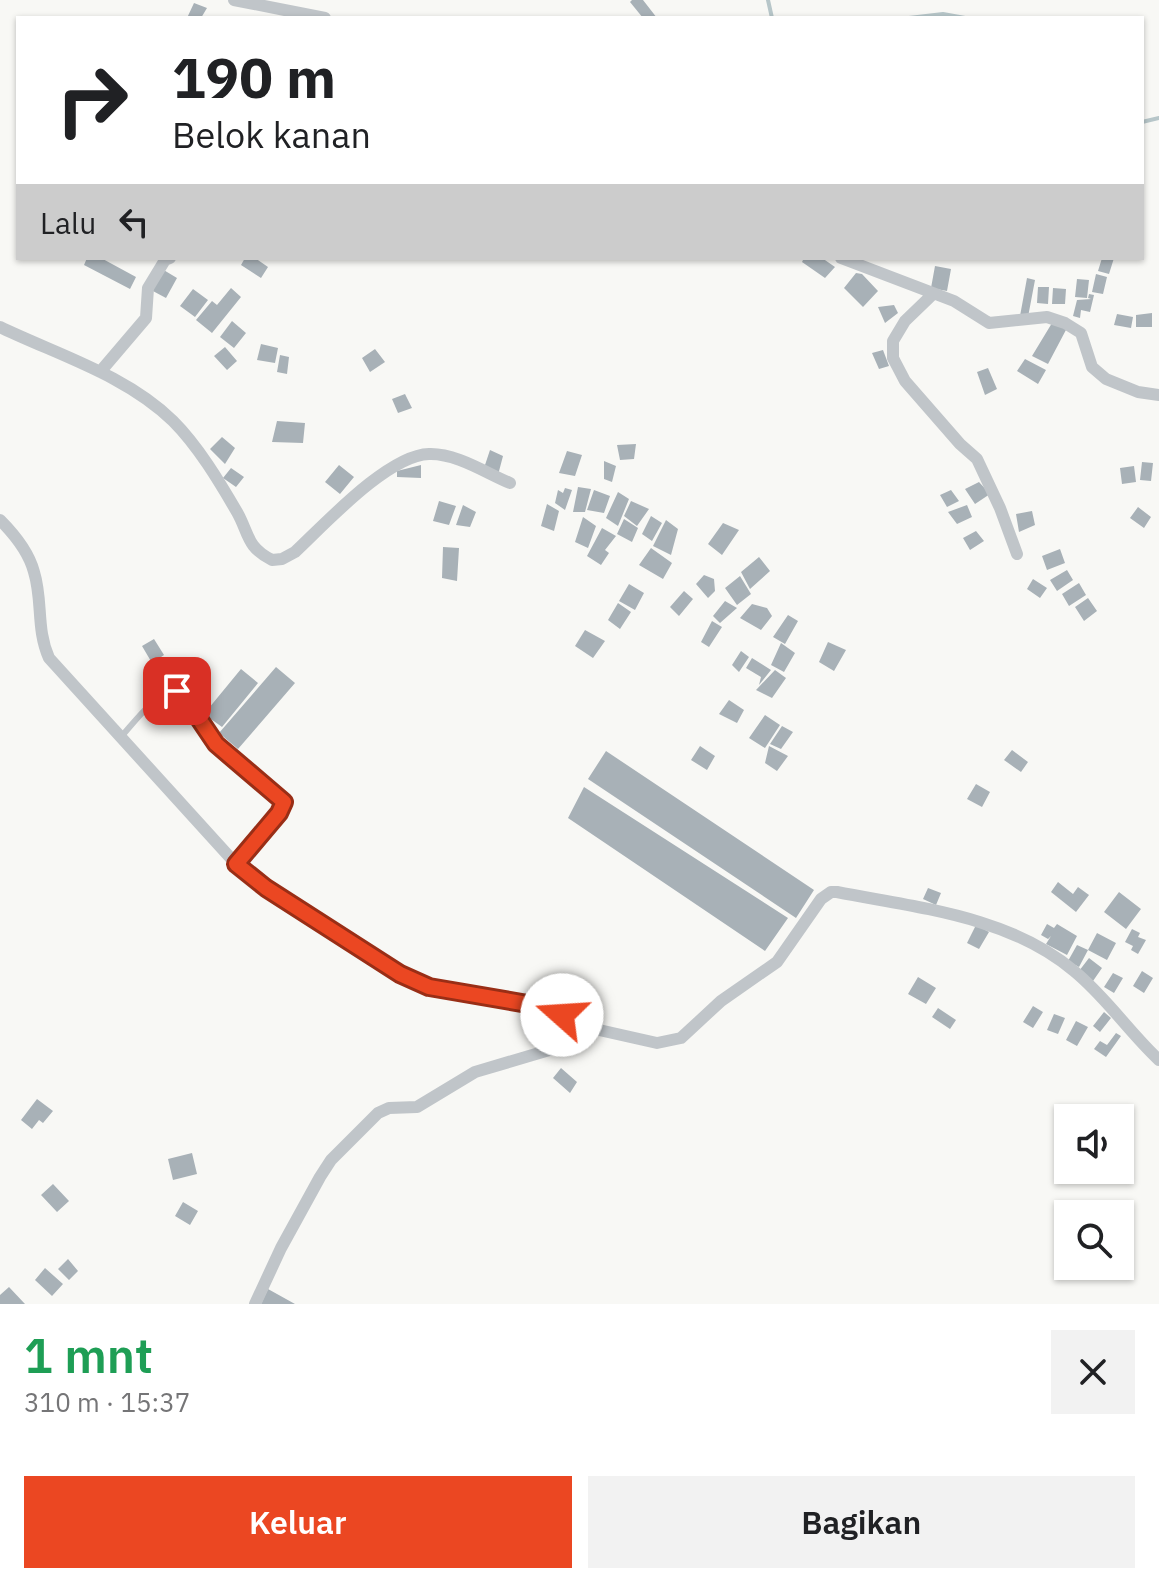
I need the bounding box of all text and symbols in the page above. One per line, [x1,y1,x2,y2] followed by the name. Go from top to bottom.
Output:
[172,41,336,113] text: 190 m
[40,48,144,152] icon: right
[172,111,371,158] text: Belok kanan
[112,200,156,244] icon: left
[40,203,96,242] text: Lalu
[143,657,211,725] pin
[155,669,199,713] icon: arrive
[520,973,604,1057] position arrow
[1054,1104,1134,1280] map controls
[1054,1104,1134,1184] button: sound
[1054,1200,1134,1280] button: search
[24,1324,153,1386] text: 1 mnt
[1051,1330,1135,1414] button: close
[24,1385,190,1419] text: 310 m · 15:37
[24,1476,572,1568] button: Keluar
[588,1476,1135,1568] button: Bagikan

